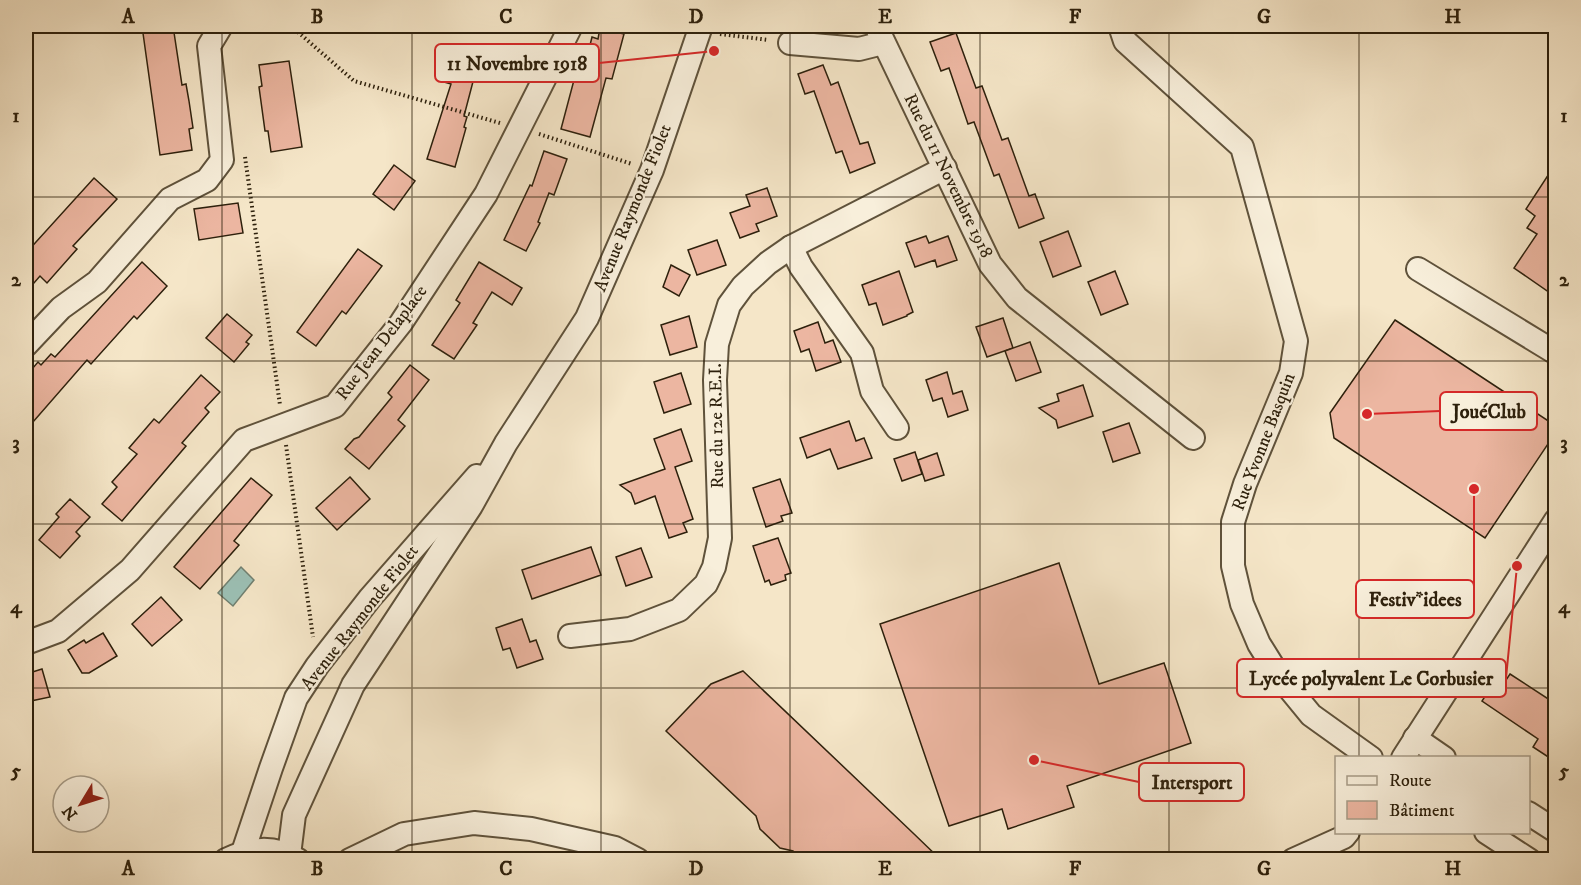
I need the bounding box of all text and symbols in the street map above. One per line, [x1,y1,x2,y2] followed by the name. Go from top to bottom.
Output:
[121,5,136,30] text: A
[311,5,323,30] text: B
[499,5,513,30] text: C
[689,5,704,30] text: D
[878,5,892,30] text: E
[1069,5,1082,30] text: F
[1257,5,1271,30] text: G
[1445,5,1462,30] text: H
[435,44,599,82] callout: 11 Novembre 1918
[447,52,587,77] text: 11 Novembre 1918
[899,90,997,262] street label: Rue du 11 Novembre 1918
[12,104,20,129] text: 1
[1560,104,1568,129] text: 1
[589,121,677,295] street label: Avenue Raymonde Fiolet
[11,268,22,293] text: 2
[1559,268,1570,293] text: 2
[332,281,432,405] street label: Rue Jean Delaplace
[705,363,729,489] street label: Rue du 12e R.E.I.
[1228,370,1301,514] street label: Rue Yvonne Basquin
[1440,392,1537,430] callout: JouéClub
[1450,400,1526,425] text: JouéClub
[12,431,20,456] text: 3
[1560,431,1568,456] text: 3
[296,541,424,695] street label: Avenue Raymonde Fiolet
[1356,580,1474,618] callout: Festiv*idees
[1368,588,1462,613] text: Festiv*idees
[10,595,23,620] text: 4
[1558,595,1571,620] text: 4
[1237,659,1506,697] callout: Lycée polyvalent Le Corbusier
[1249,667,1494,692] text: Lycée polyvalent Le Corbusier
[1335,756,1530,834] legend
[10,759,21,784] text: 5
[1558,759,1569,784] text: 5
[1139,763,1244,801] callout: Intersport
[1389,770,1432,792] text: Route
[1152,771,1233,796] text: Intersport
[51,774,111,834] north arrow
[1389,800,1455,822] text: Bâtiment
[58,801,82,824] text: N
[121,857,136,882] text: A
[311,857,323,882] text: B
[499,857,513,882] text: C
[689,857,704,882] text: D
[878,857,892,882] text: E
[1069,857,1082,882] text: F
[1257,857,1271,882] text: G
[1445,857,1462,882] text: H

